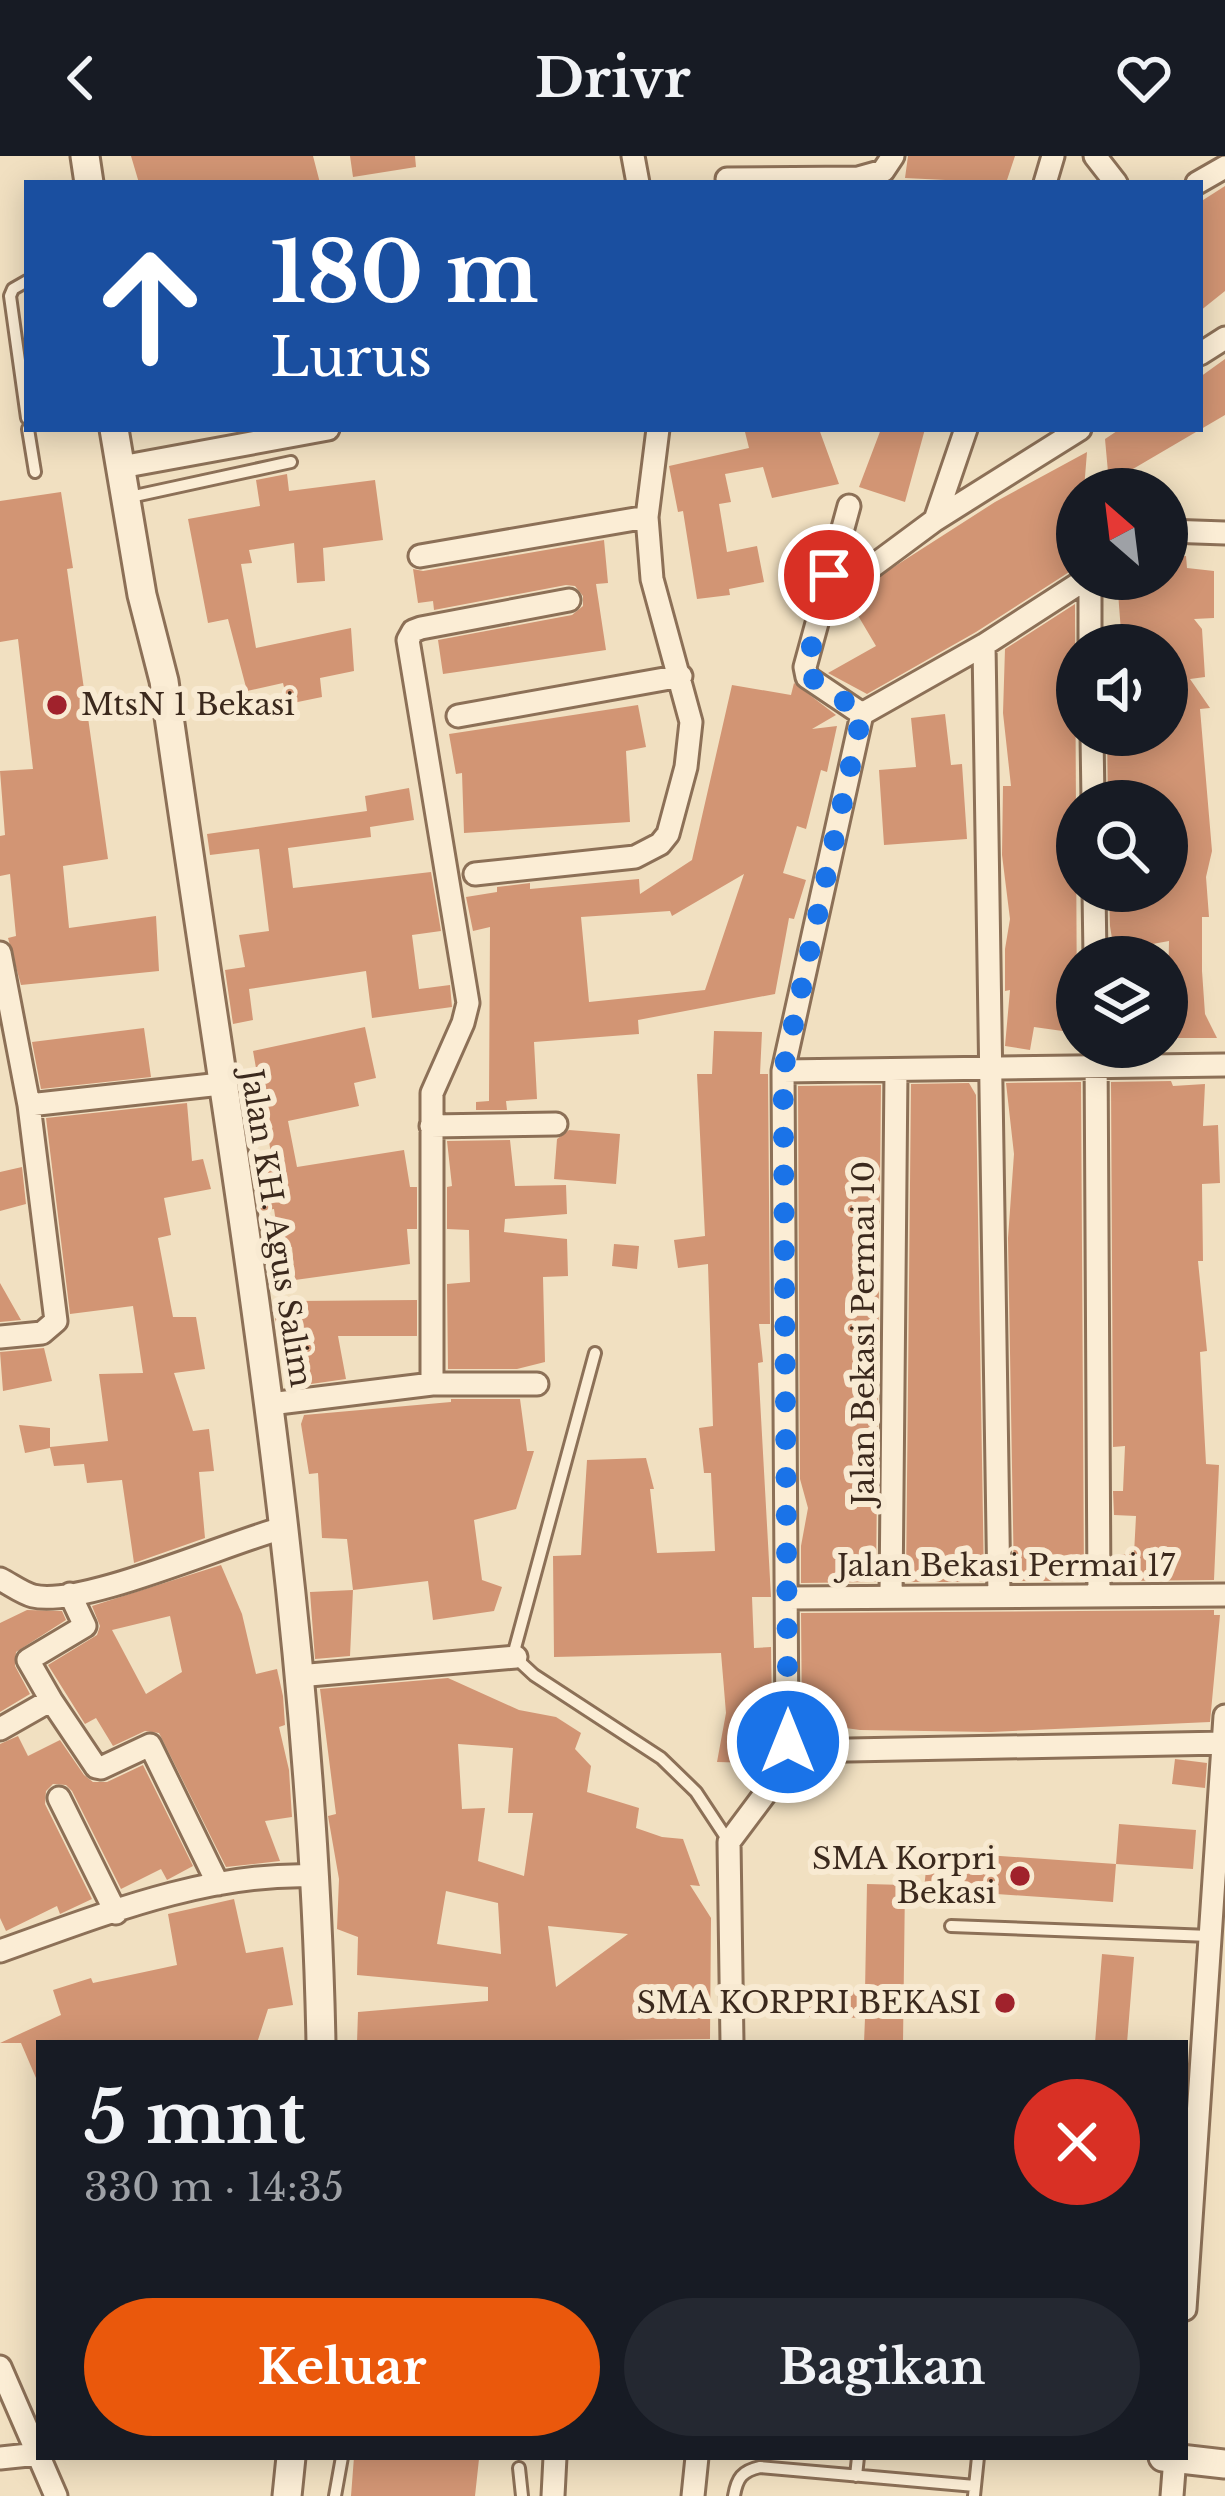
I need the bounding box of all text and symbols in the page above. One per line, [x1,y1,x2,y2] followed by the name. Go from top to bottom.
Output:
[48,45,114,111] icon: back
[534,45,691,112] text: Drivr
[1111,45,1177,111] icon: heart
[270,221,539,325] text: 180 m
[72,228,228,384] icon: ahead
[270,324,432,391] text: Lurus
[1056,468,1188,600] north arrow
[1056,468,1188,1068] map controls
[778,524,880,626] pin
[796,542,862,608] icon: arrive
[1056,624,1188,756] button: sound
[81,686,295,723] place label: MtsN 1 Bekasi
[44,692,70,718] marker: MtsN 1 Bekasi
[1056,780,1188,912] button: search
[1056,936,1188,1068] button: layers
[232,1062,320,1389] street label: Jalan KH. Agus Salim
[845,1161,882,1509] street label: Jalan Bekasi Permai 10
[833,1547,1176,1584] street label: Jalan Bekasi Permai 17
[725,1679,851,1805] position arrow
[812,1840,996,1911] place label: SMA Korpri Bekasi
[1007,1863,1033,1889] marker: SMA Korpri Bekasi
[636,1984,981,2021] place label: SMA KORPRI BEKASI
[992,1990,1018,2016] marker: SMA KORPRI BEKASI
[84,2073,305,2162] text: 5 mnt
[1014,2079,1140,2205] button: close
[84,2163,344,2212] text: 330 m · 14:35
[84,2298,600,2436] button: Keluar
[624,2298,1140,2436] button: Bagikan

